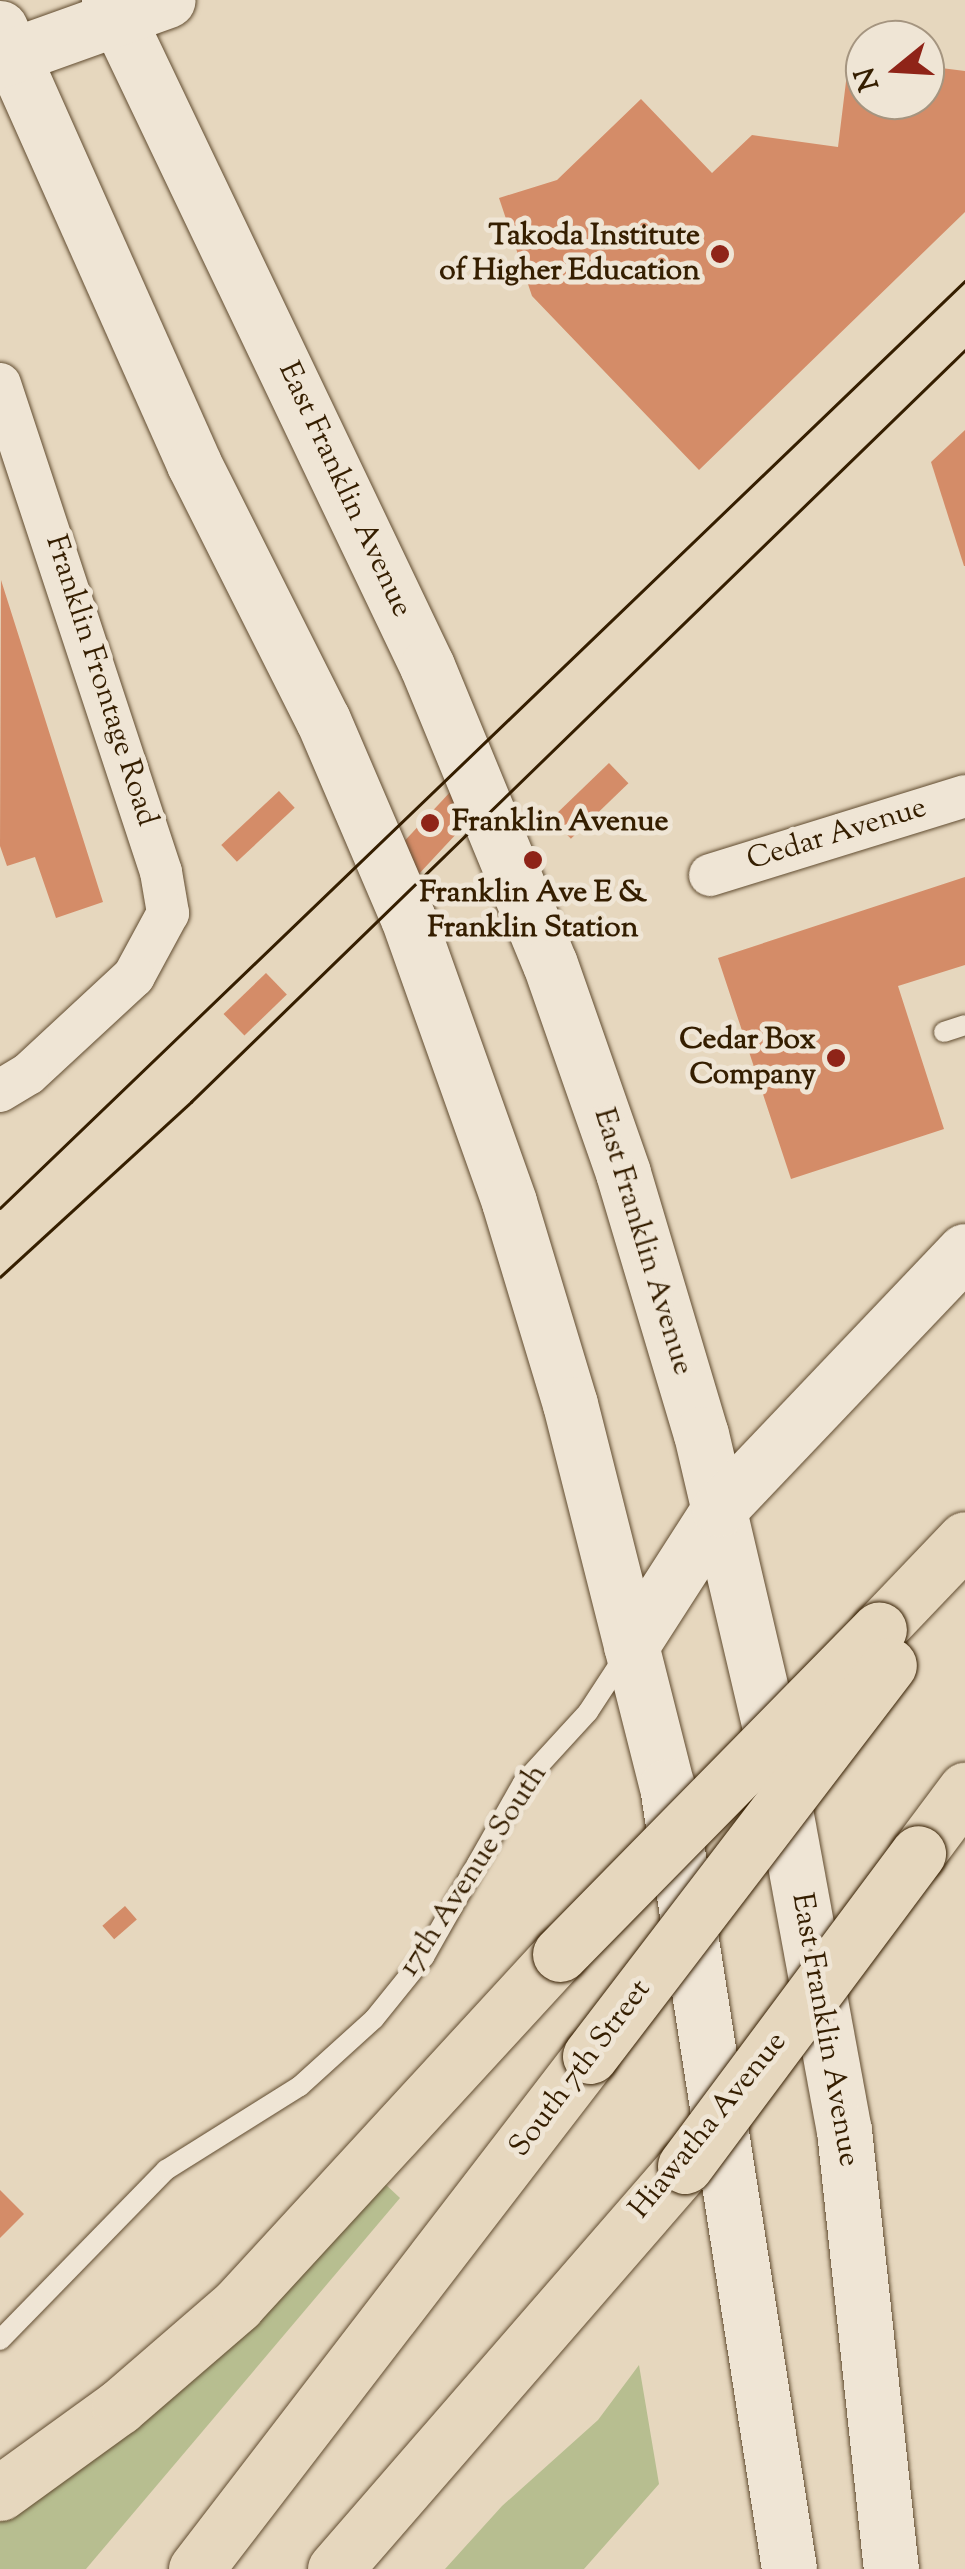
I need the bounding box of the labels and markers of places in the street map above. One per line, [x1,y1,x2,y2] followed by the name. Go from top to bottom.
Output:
[439,219,700,290] place label: Takoda Institute of Higher Education
[709,243,731,265] marker: Takoda Institute of Higher Education
[452,805,669,841] place label: Franklin Avenue
[417,810,443,836] marker: Franklin Avenue
[522,849,544,871] marker: Franklin Ave E & Franklin Station
[419,876,647,946] place label: Franklin Ave E & Franklin Station
[679,1023,816,1094] place label: Cedar Box Company
[825,1047,847,1069] marker: Cedar Box Company

